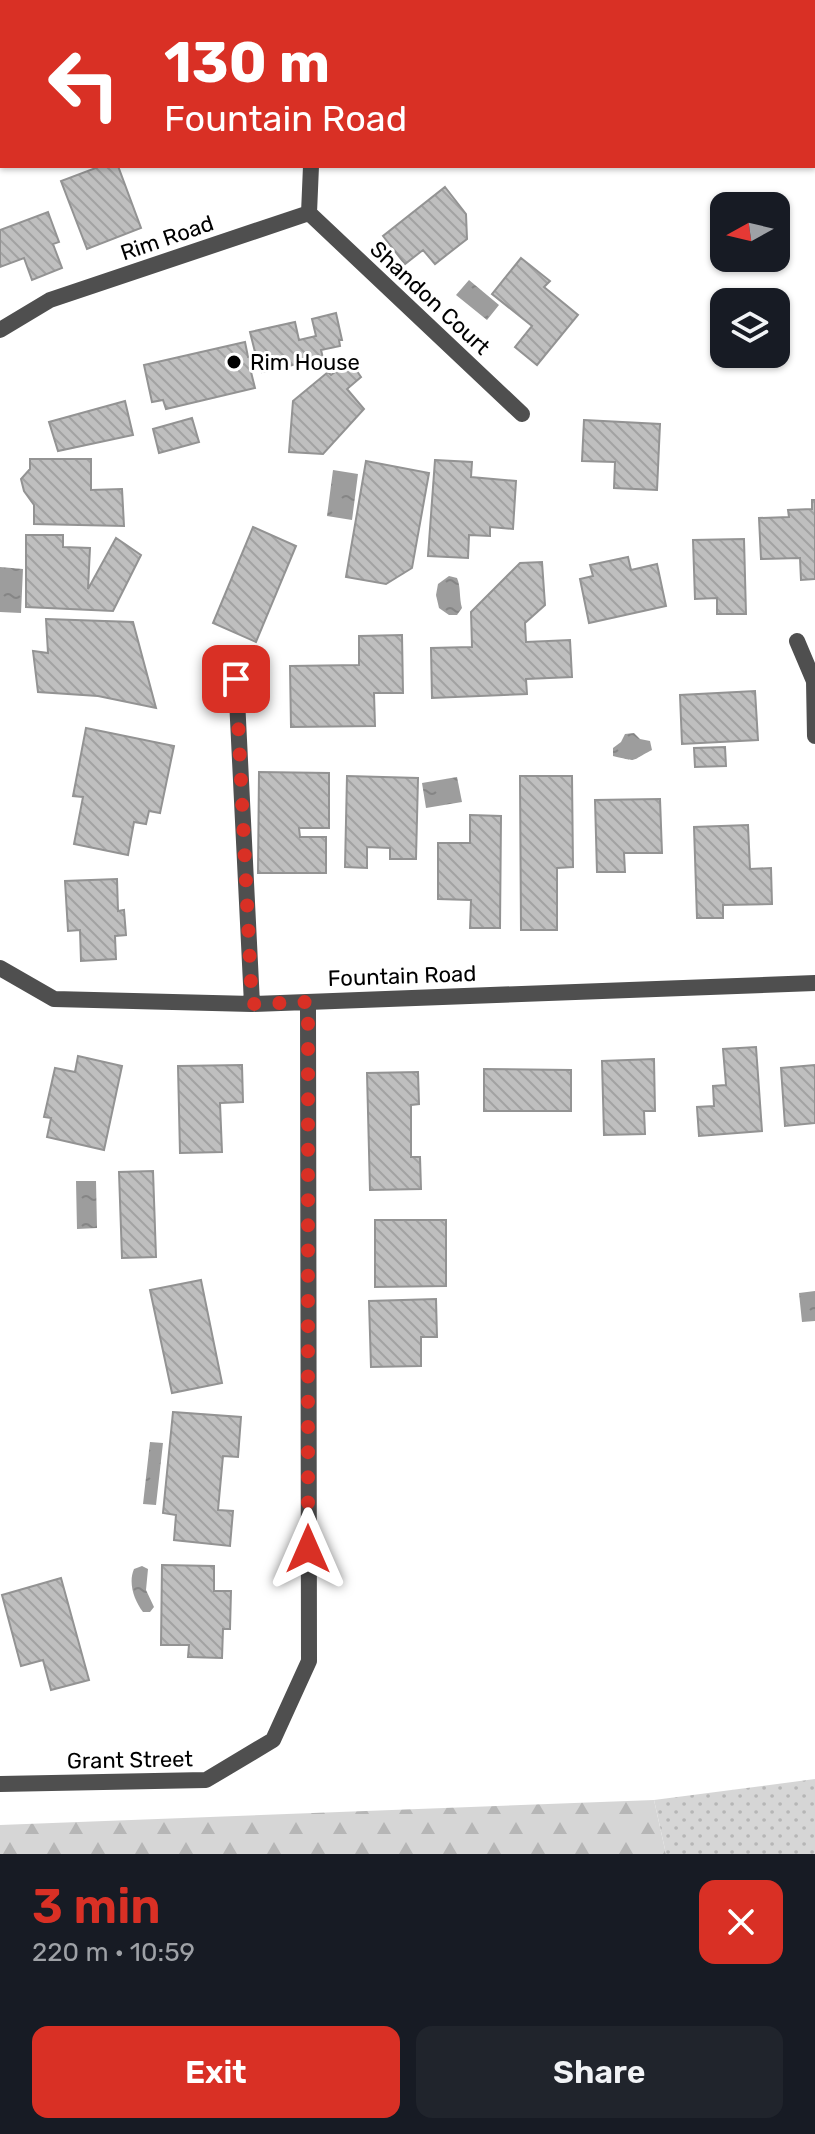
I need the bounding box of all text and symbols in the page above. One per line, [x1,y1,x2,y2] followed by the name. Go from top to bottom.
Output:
[164,30,330,96] text: 130 m
[32,32,136,136] icon: left
[164,97,407,140] text: Fountain Road
[710,192,790,272] north arrow
[710,192,790,368] map controls
[117,209,217,267] street label: Rim Road
[364,235,496,361] street label: Shandon Court
[710,288,790,368] button: layers
[250,349,360,376] place label: Rim House
[225,353,243,371] marker: Rim House
[202,645,270,713] pin
[214,657,258,701] icon: arrive
[327,960,477,992] street label: Fountain Road
[266,1507,350,1591] position arrow
[67,1745,194,1775] street label: Grant Street
[32,1878,161,1935] text: 3 min
[699,1880,783,1964] button: close
[32,1937,195,1968] text: 220 m · 10:59
[32,2026,400,2118] button: Exit
[416,2026,783,2118] button: Share

